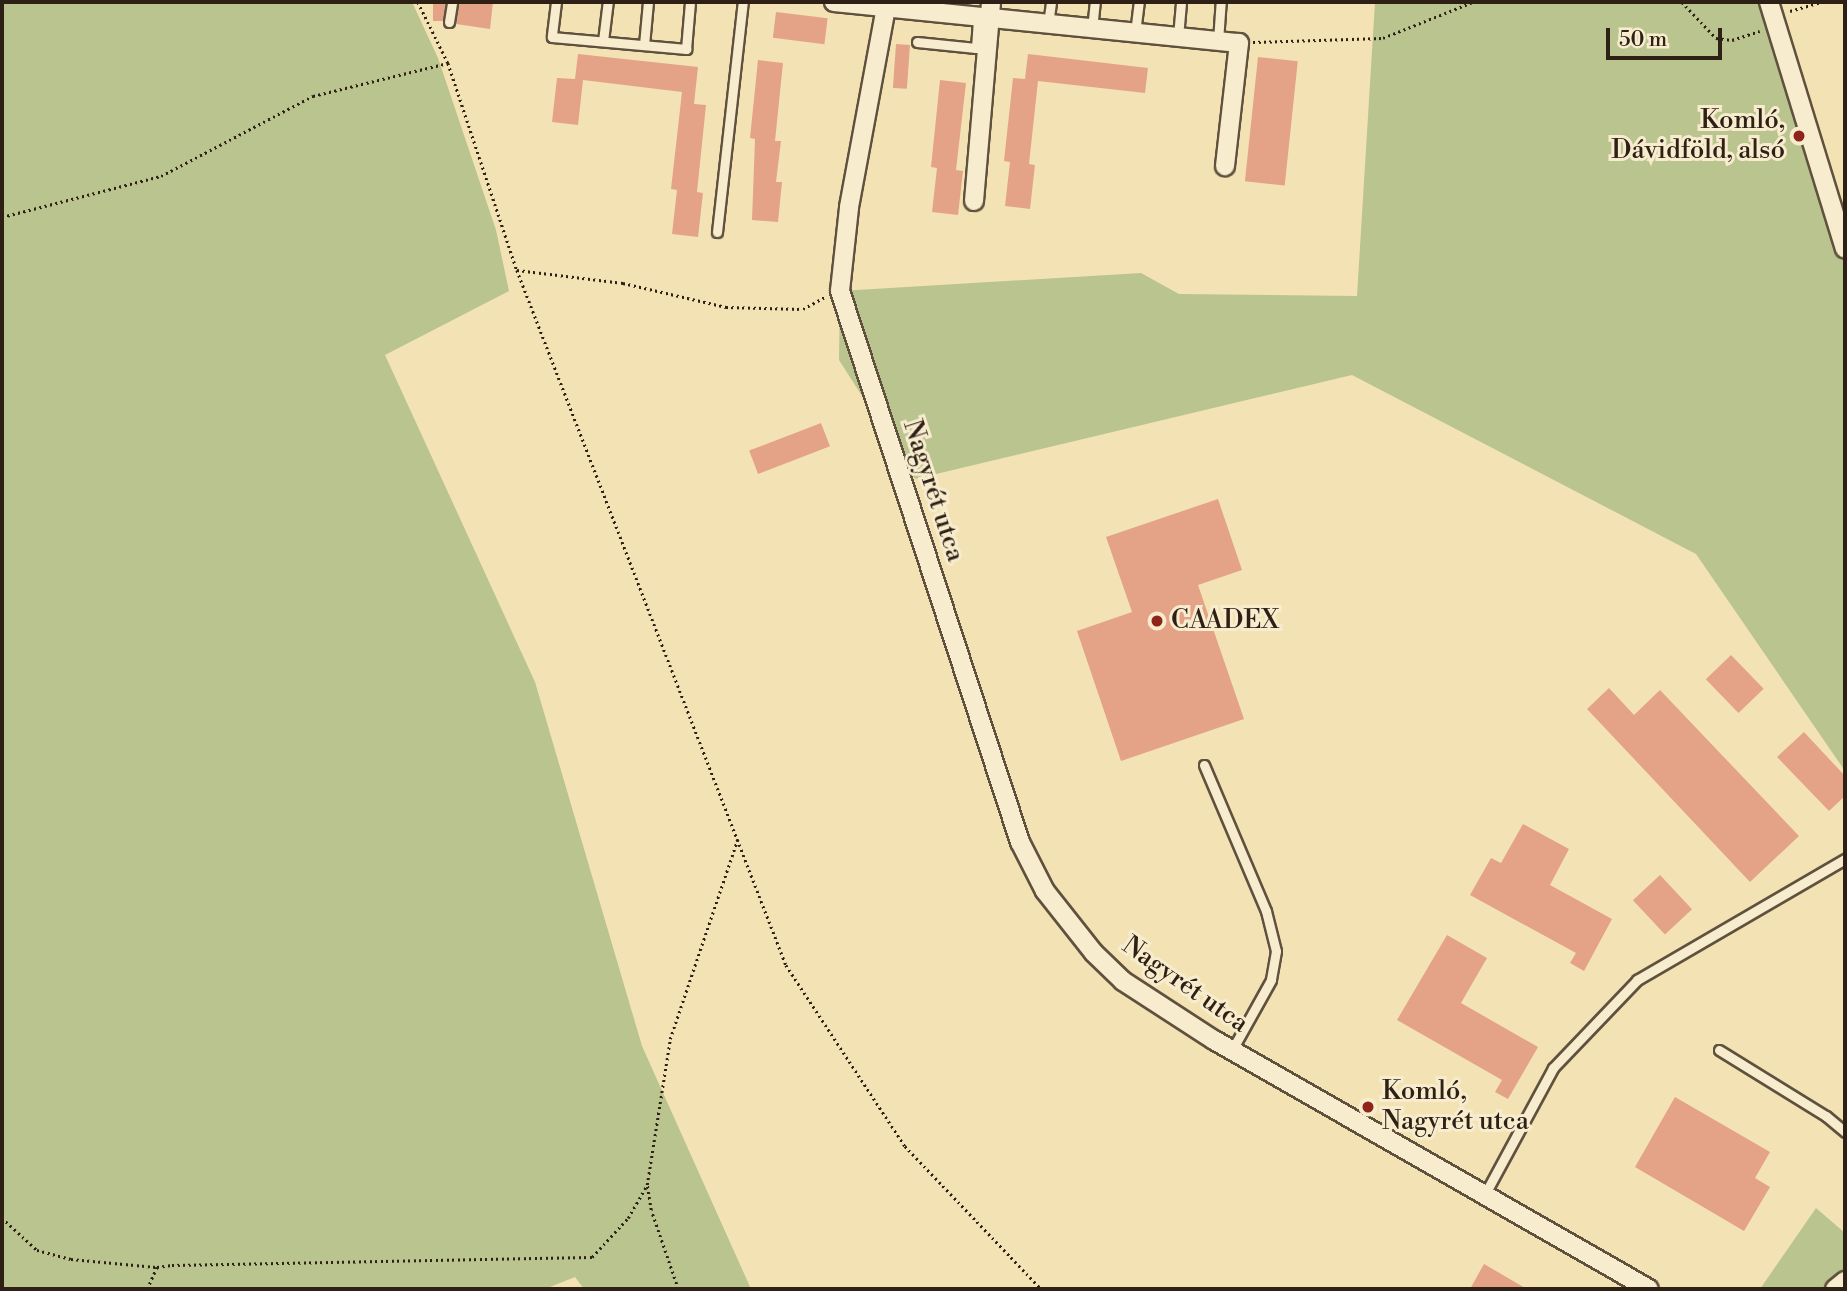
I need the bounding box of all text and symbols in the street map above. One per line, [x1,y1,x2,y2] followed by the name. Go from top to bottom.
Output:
[1609,14,1724,58] scale bar
[1619,27,1667,53] text: 50 m
[1611,105,1785,166] place label: Komló, Dávidföld, alsó
[1791,128,1807,144] marker: Komló, Dávidföld, alsó
[895,416,971,566] street label: Nagyrét utca
[1171,605,1279,637] place label: CAADEX
[1149,613,1165,629] marker: CAADEX
[1116,930,1254,1040] street label: Nagyrét utca
[1382,1076,1529,1138] place label: Komló, Nagyrét utca
[1360,1099,1376,1115] marker: Komló, Nagyrét utca

